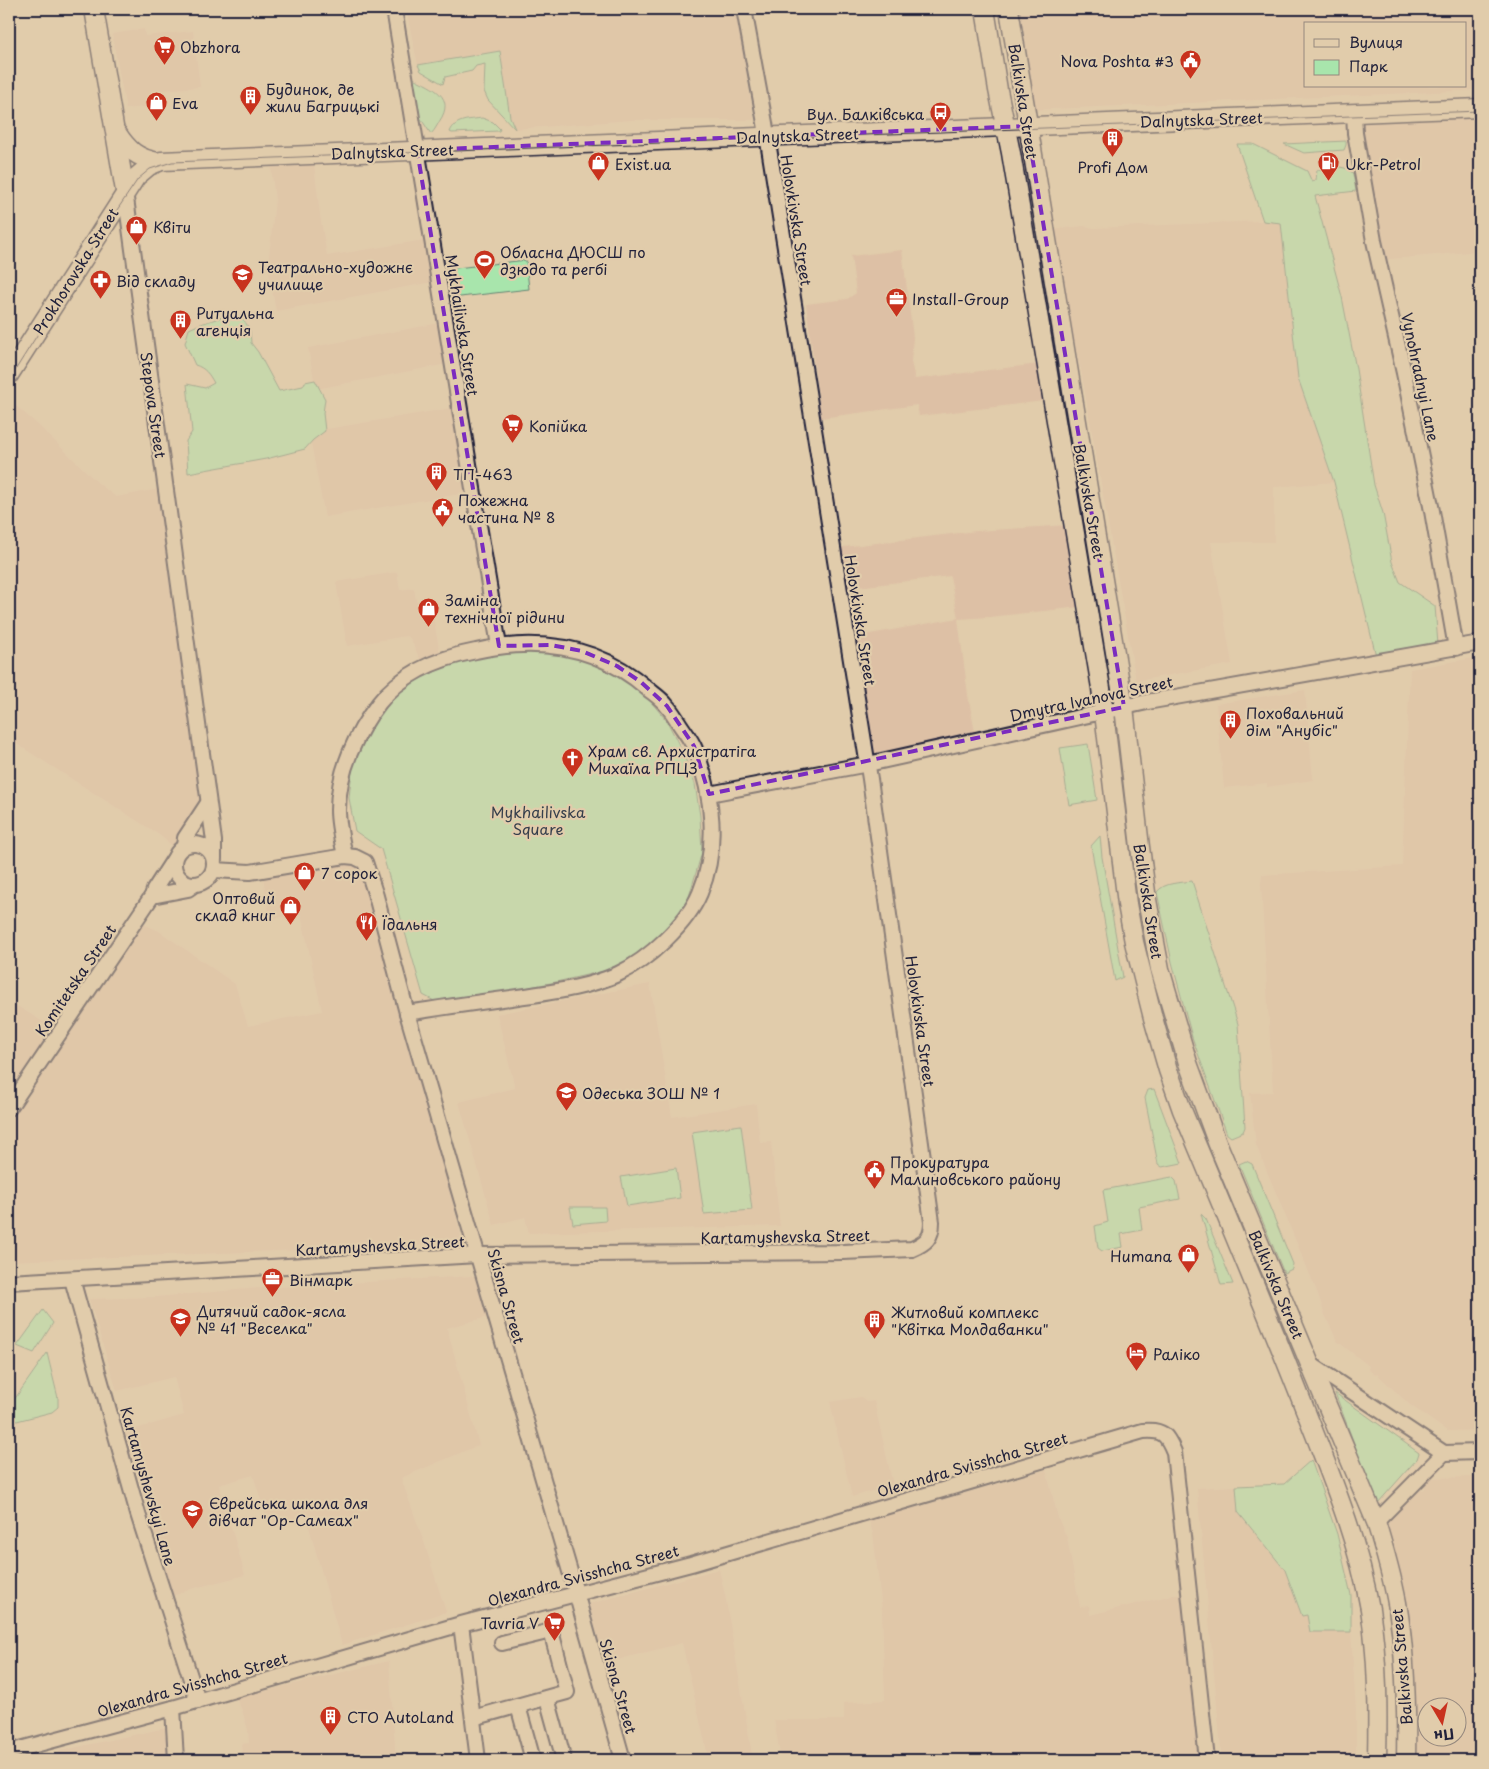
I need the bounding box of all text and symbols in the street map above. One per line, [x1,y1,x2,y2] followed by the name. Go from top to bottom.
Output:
[1304,22,1466,88] legend
[1349,30,1403,53] text: Вулиця
[152,34,176,65] supermarket icon: Obzhora
[180,35,241,58] place label: Obzhora
[1004,42,1045,161] street label: Balkivska Street
[1178,48,1202,79] public building icon: Nova Poshta #3
[1060,49,1174,72] place label: Nova Poshta #3
[1349,54,1388,77] text: Парк
[265,77,380,117] place label: Будинок, де жили Багрицькі
[238,85,262,116] building icon: Будинок, де жили Багрицькі
[144,90,168,121] shop icon: Eva
[172,91,199,114] place label: Eva
[928,101,952,132] bus stop icon: Вул. Балківська
[807,102,925,125] place label: Вул. Балківська
[1139,105,1263,133] street label: Dalnytska Street
[735,121,859,149] street label: Dalnytska Street
[1101,126,1125,157] building icon: Profi Дом
[330,137,454,165] street label: Dalnytska Street
[587,151,611,182] shop icon: Exist.ua
[1317,151,1341,182] fuel station icon: Ukr-Petrol
[615,152,672,175] place label: Exist.ua
[1345,152,1421,175] place label: Ukr-Petrol
[775,153,819,288] street label: Holovkivska Street
[1078,155,1148,178] place label: Profi Дом
[27,203,124,339] street label: Prokhorovska Street
[125,214,149,245] shop icon: Квіти
[153,215,191,238] place label: Квіти
[500,240,646,280] place label: Обласна ДЮСШ по дзюдо та регбі
[472,248,496,279] sports icon: Обласна ДЮСШ по дзюдо та регбі
[440,253,486,398] street label: Mykhailivska Street
[258,255,413,295] place label: Театрально-художнє училище
[230,263,254,294] school or university icon: Театрально-художнє училище
[88,268,112,299] pharmacy icon: Від складу
[116,269,196,292] place label: Від складу
[884,286,908,317] office icon: Install-Group
[912,287,1009,310] place label: Install-Group
[196,301,275,341] place label: Ритуальна агенція
[168,309,192,340] building icon: Ритуальна агенція
[1396,310,1446,444] street label: Vynohradnyi Lane
[135,351,173,459] street label: Stepova Street
[501,413,525,444] supermarket icon: Копійка
[529,414,588,437] place label: Копійка
[1069,442,1112,561] street label: Balkivska Street
[425,461,449,492] building icon: ТП-463
[453,462,513,485] place label: ТП-463
[458,488,555,528] place label: Пожежна частина № 8
[430,496,454,527] public building icon: Пожежна частина № 8
[839,553,883,688] street label: Holovkivska Street
[445,588,565,628] place label: Заміна технічної рідини
[417,596,441,627] shop icon: Заміна технічної рідини
[1007,669,1175,727] street label: Dmytra Ivanova Street
[1246,701,1344,741] place label: Поховальний дім "Анубіс"
[1218,709,1242,740] building icon: Поховальний дім "Анубіс"
[588,739,757,779] place label: Храм св. Архистратіга Михаїла РПЦЗ
[560,747,584,778] church icon: Храм св. Архистратіга Михаїла РПЦЗ
[491,800,586,840] park label: Mykhailivska Square
[1129,842,1170,961] street label: Balkivska Street
[293,860,317,891] shop icon: 7 сорок
[321,861,378,884] place label: 7 сорок
[195,886,275,926] place label: Оптовий склад книг
[279,894,303,925] shop icon: Оптовий склад книг
[354,911,378,942] restaurant icon: Їдальня
[382,912,438,935] place label: Їдальня
[29,919,121,1041] street label: Komitetska Street
[900,954,942,1088] street label: Holovkivska Street
[554,1080,578,1111] school or university icon: Одеська ЗОШ № 1
[582,1081,720,1104] place label: Одеська ЗОШ № 1
[890,1150,1061,1190] place label: Прокуратура Малиновського району
[862,1158,886,1189] public building icon: Прокуратура Малиновського району
[700,1223,870,1249] street label: Kartamyshevska Street
[1244,1226,1311,1342] street label: Balkivska Street
[295,1229,466,1261] street label: Kartamyshevska Street
[1176,1243,1200,1274] shop icon: Humana
[1110,1244,1173,1267] place label: Humana
[482,1246,532,1346] street label: Skisna Street
[261,1267,285,1298] office icon: Вінмарк
[289,1268,353,1291] place label: Вінмарк
[196,1299,347,1339] place label: Дитячий садок-ясла № 41 "Веселка"
[891,1300,1049,1340] place label: Житловий комплекс "Квітка Молдаванки"
[169,1307,193,1338] school or university icon: Дитячий садок-ясла № 41 "Веселка"
[863,1308,887,1339] building icon: Житловий комплекс "Квітка Молдаванки"
[1125,1341,1149,1372] hotel icon: Раліко
[1153,1342,1200,1365] place label: Раліко
[115,1404,183,1568] street label: Kartamyshevskyi Lane
[874,1426,1070,1502] street label: Olexandra Svisshcha Street
[209,1491,368,1531] place label: Єврейська школа для дівчат "Ор-Самєах"
[181,1499,205,1530] school or university icon: Єврейська школа для дівчат "Ор-Самєах"
[485,1538,681,1612] street label: Olexandra Svisshcha Street
[1384,1608,1418,1726] street label: Balkivska Street
[543,1610,567,1641] supermarket icon: Tavria V
[480,1611,539,1634] place label: Tavria V
[594,1636,644,1736] street label: Skisna Street
[94,1646,290,1722] street label: Olexandra Svisshcha Street
[1416,1696,1466,1746] north arrow
[319,1704,343,1735] building icon: СТО AutoLand
[347,1705,454,1728] place label: СТО AutoLand
[1432,1723,1456,1747] text: Пн

